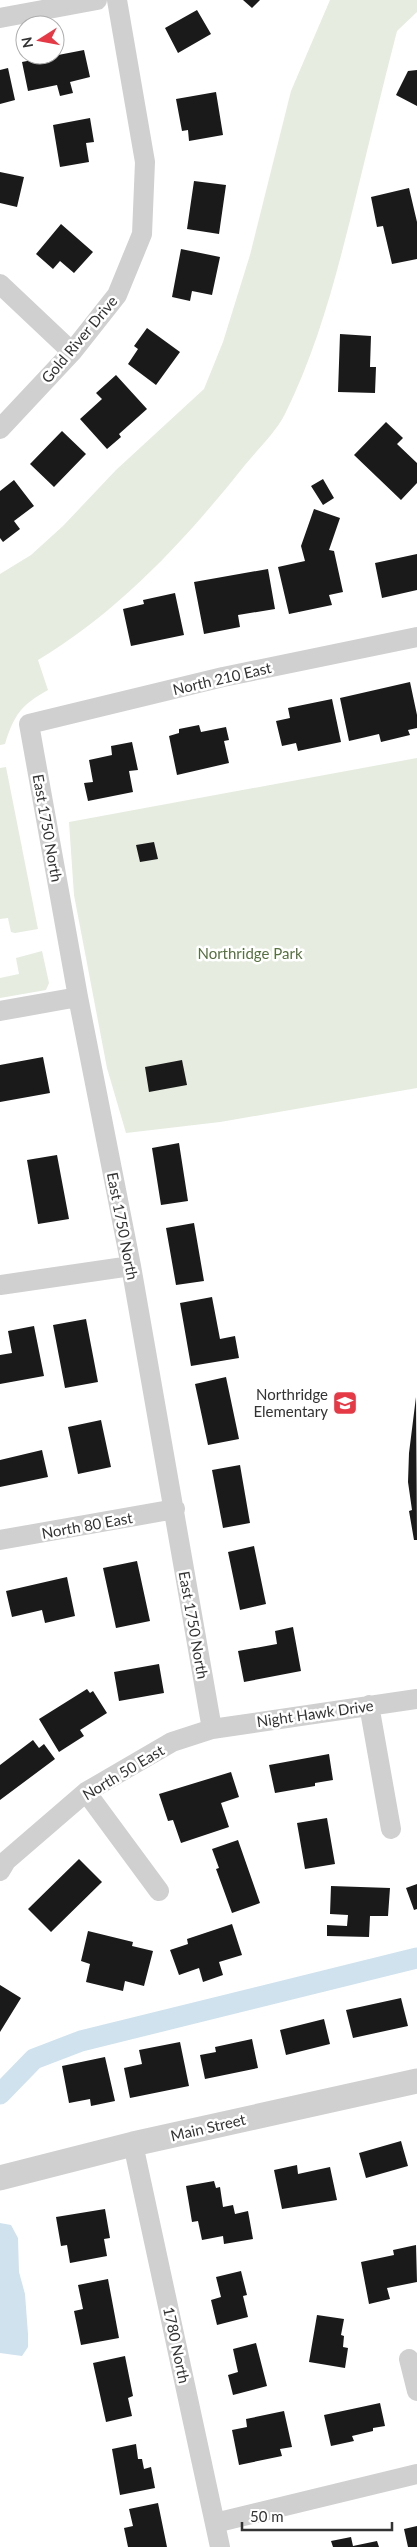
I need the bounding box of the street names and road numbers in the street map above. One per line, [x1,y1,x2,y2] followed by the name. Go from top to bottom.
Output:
[37,292,121,386] street label: Gold River Drive
[171,658,274,698] street label: North 210 East
[30,773,66,883] street label: East 1750 North
[104,1171,142,1281] street label: East 1750 North
[40,1508,134,1542] street label: North 80 East
[176,1570,212,1680] street label: East 1750 North
[255,1696,375,1730] street label: Night Hawk Drive
[79,1740,168,1803] street label: North 50 East
[169,2109,248,2144] street label: Main Street
[160,2305,194,2385] street label: 1780 North

